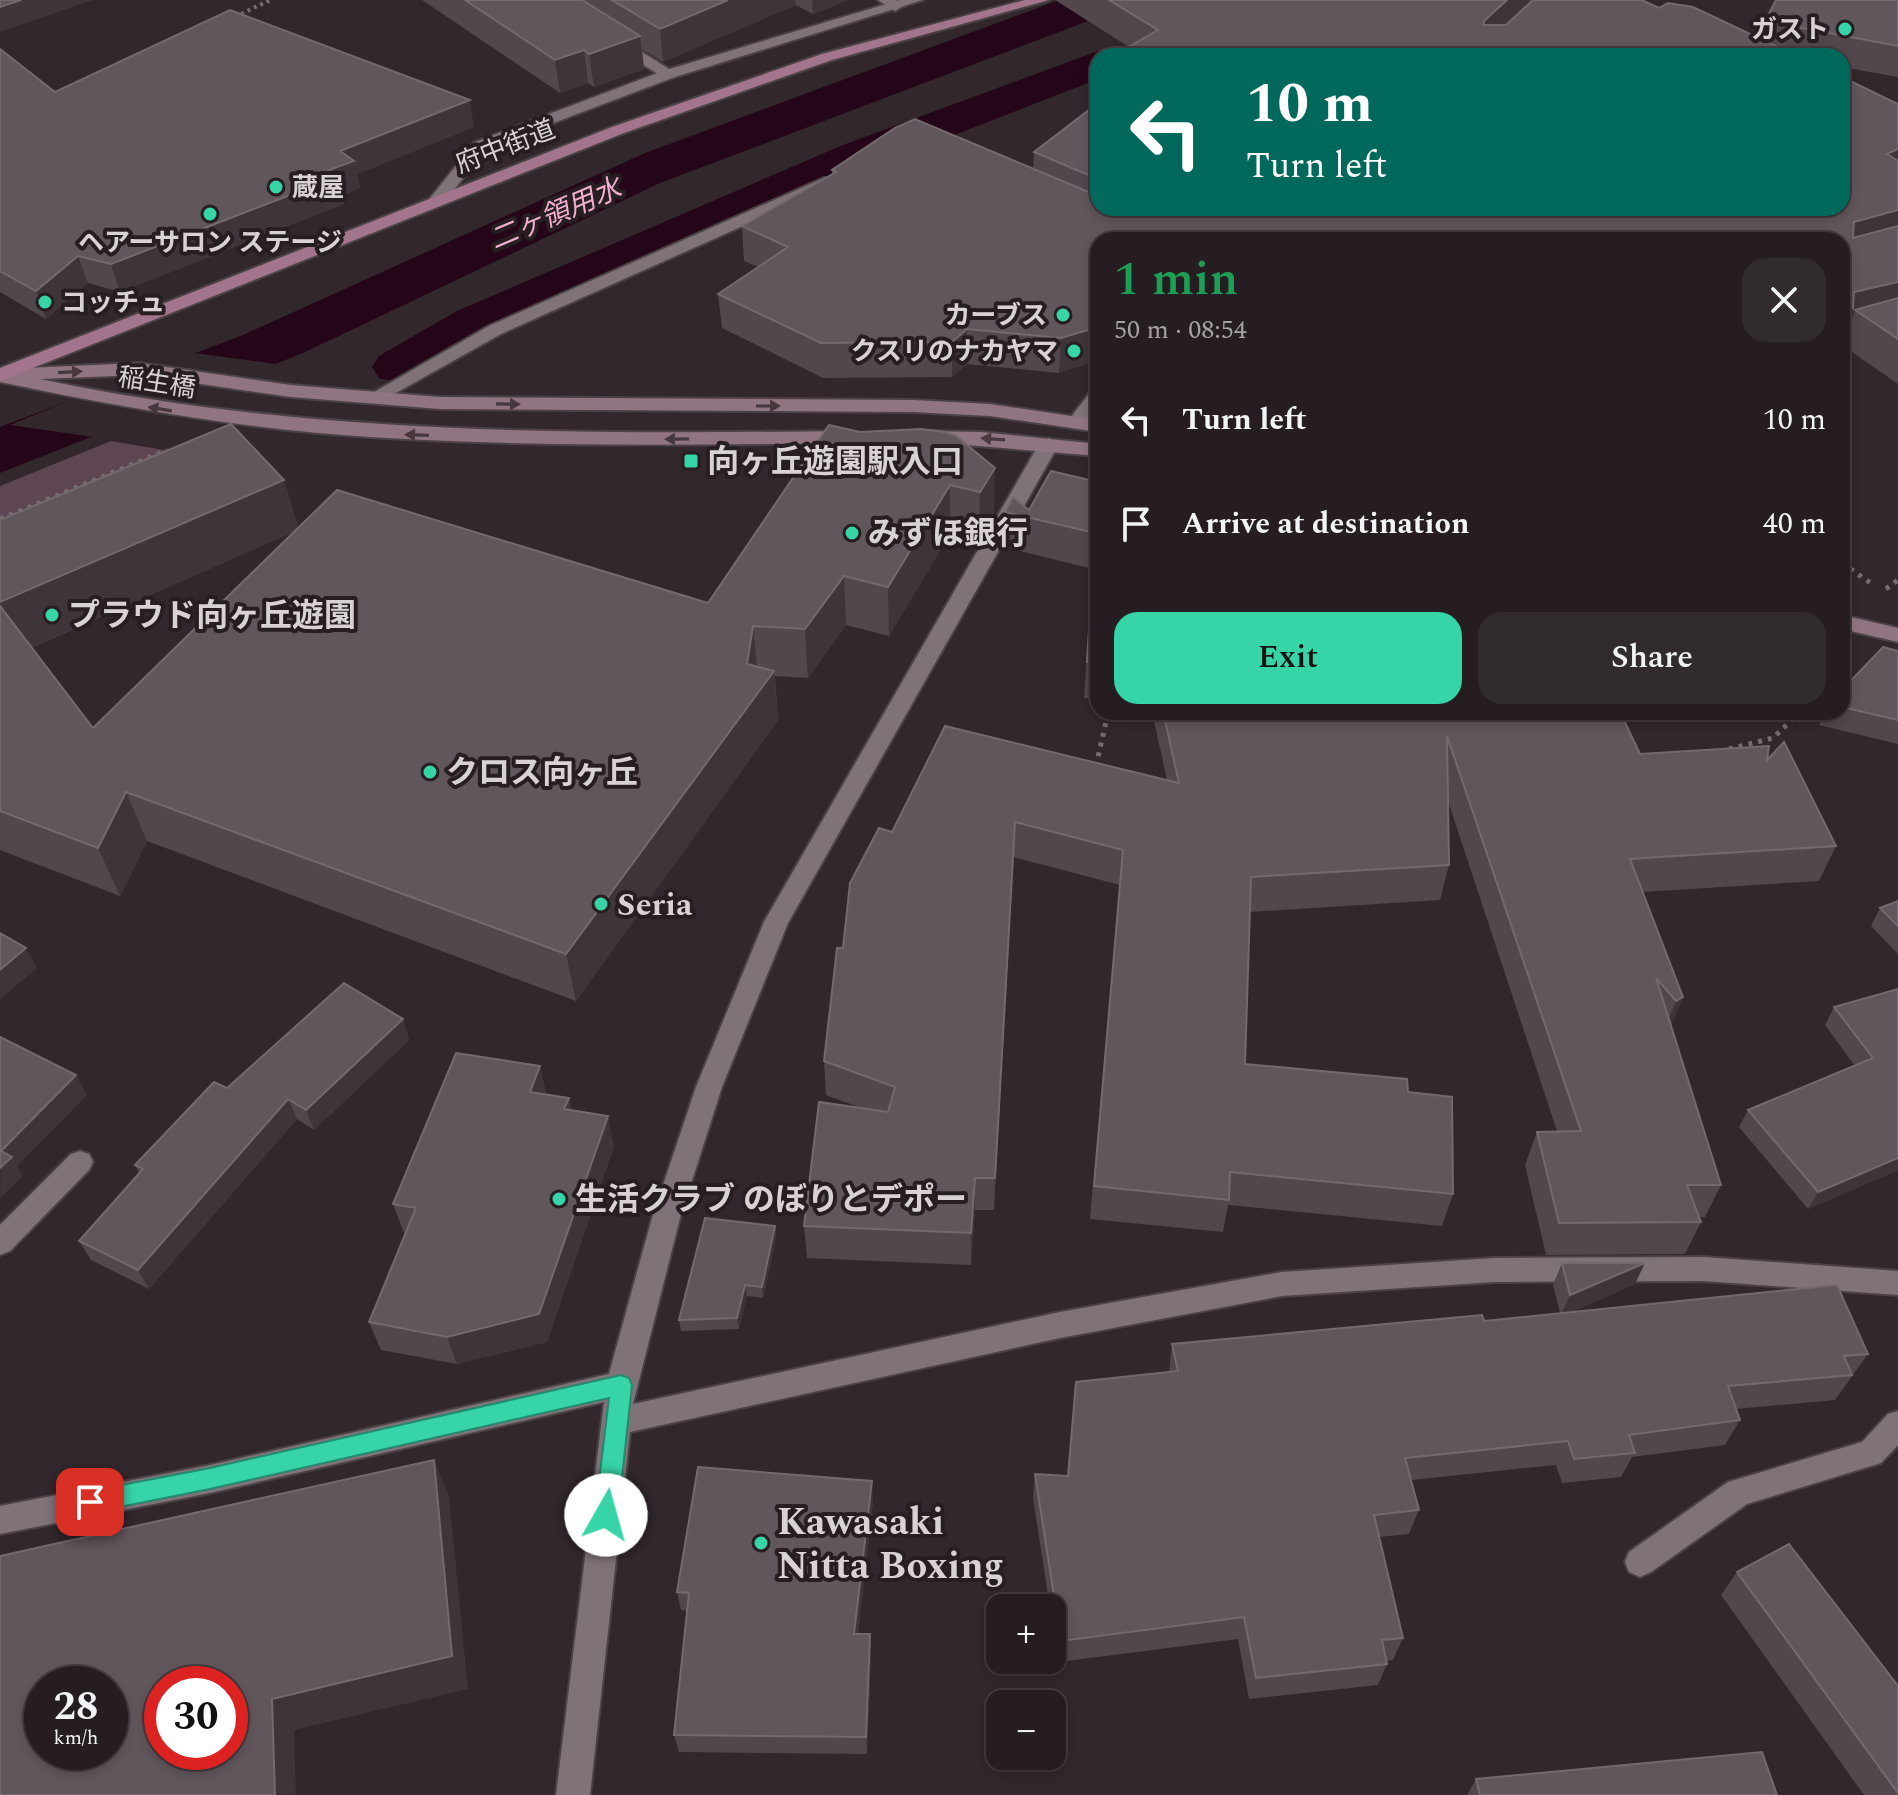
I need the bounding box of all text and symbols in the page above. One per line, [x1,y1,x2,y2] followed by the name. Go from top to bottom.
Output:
[1751,10,1829,50] place label: ガスト
[1836,20,1854,38] marker: ガスト
[1246,62,1373,147] text: 10 m
[1114,80,1218,184] icon: left
[450,110,561,184] street label: 府中街道
[1246,139,1387,194] text: Turn left
[483,166,631,262] water label: 二ヶ領用水
[292,168,344,208] place label: 蔵屋
[267,178,285,196] marker: 蔵屋
[201,205,219,223] marker: ヘアーサロン ステージ
[78,223,342,263] place label: ヘアーサロン ステージ
[1114,243,1239,316] text: 1 min
[1742,258,1826,342] button: close
[61,283,165,323] place label: コッチュ
[36,293,54,311] marker: コッチュ
[945,296,1047,336] place label: カーブス
[1054,306,1072,324] marker: カーブス
[1114,310,1247,350] text: 50 m · 08:54
[851,332,1058,372] place label: クスリのナカヤマ
[1065,342,1083,360] marker: クスリのナカヤマ
[115,357,198,409] street label: 稲生橋
[58,365,83,378] one-way arrow
[1182,397,1307,443] text: Turn left
[1763,397,1826,443] text: 10 m
[496,398,521,411] one-way arrow
[1114,398,1158,442] icon: left
[756,400,781,412] one-way arrow
[147,402,172,415] one-way arrow
[404,429,429,442] one-way arrow
[664,433,689,445] one-way arrow
[980,433,1005,446] one-way arrow
[707,438,963,487] place label: 向ヶ丘遊園駅入口
[682,452,700,470] marker: 向ヶ丘遊園駅入口
[1182,501,1469,547] text: Arrive at destination
[1763,501,1826,547] text: 40 m
[1114,502,1158,546] icon: arrive
[868,510,1028,559] place label: みずほ銀行
[843,524,861,542] marker: みずほ銀行
[68,592,356,641] place label: プラウド向ヶ丘遊園
[43,606,61,624] marker: プラウド向ヶ丘遊園
[1114,612,1462,704] button: Exit
[1478,612,1826,704] button: Share
[446,749,638,798] place label: クロス向ヶ丘
[421,763,439,781] marker: クロス向ヶ丘
[617,881,693,930] place label: Seria
[592,895,610,913] marker: Seria
[575,1176,967,1225] place label: 生活クラブ のぼりとデポー
[550,1190,568,1208] marker: 生活クラブ のぼりとデポー
[56,1468,124,1536] pin
[564,1473,648,1557] position arrow
[68,1480,112,1524] icon: arrive
[777,1494,1004,1596] place label: Kawasaki Nitta Boxing
[752,1534,770,1552] marker: Kawasaki Nitta Boxing
[986,1594,1066,1770] map controls
[986,1594,1066,1674] button: +
[144,1666,248,1770] speed limit sign: 30
[54,1677,98,1738] text: 28
[986,1690,1066,1770] button: −
[54,1723,99,1753] text: km/h

